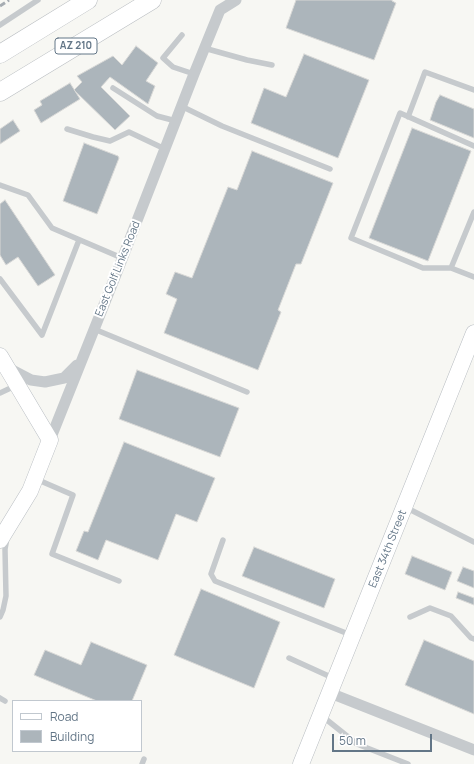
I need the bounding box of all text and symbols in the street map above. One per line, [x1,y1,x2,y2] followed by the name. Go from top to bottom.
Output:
[55,38,97,54] road number: AZ 210
[93,219,143,319] street label: East Golf Links Road
[366,508,410,590] street label: East 34th Street
[12,700,142,752] legend
[50,708,78,725] text: Road
[334,726,434,752] scale bar
[50,728,94,745] text: Building
[339,732,366,749] text: 50 m

